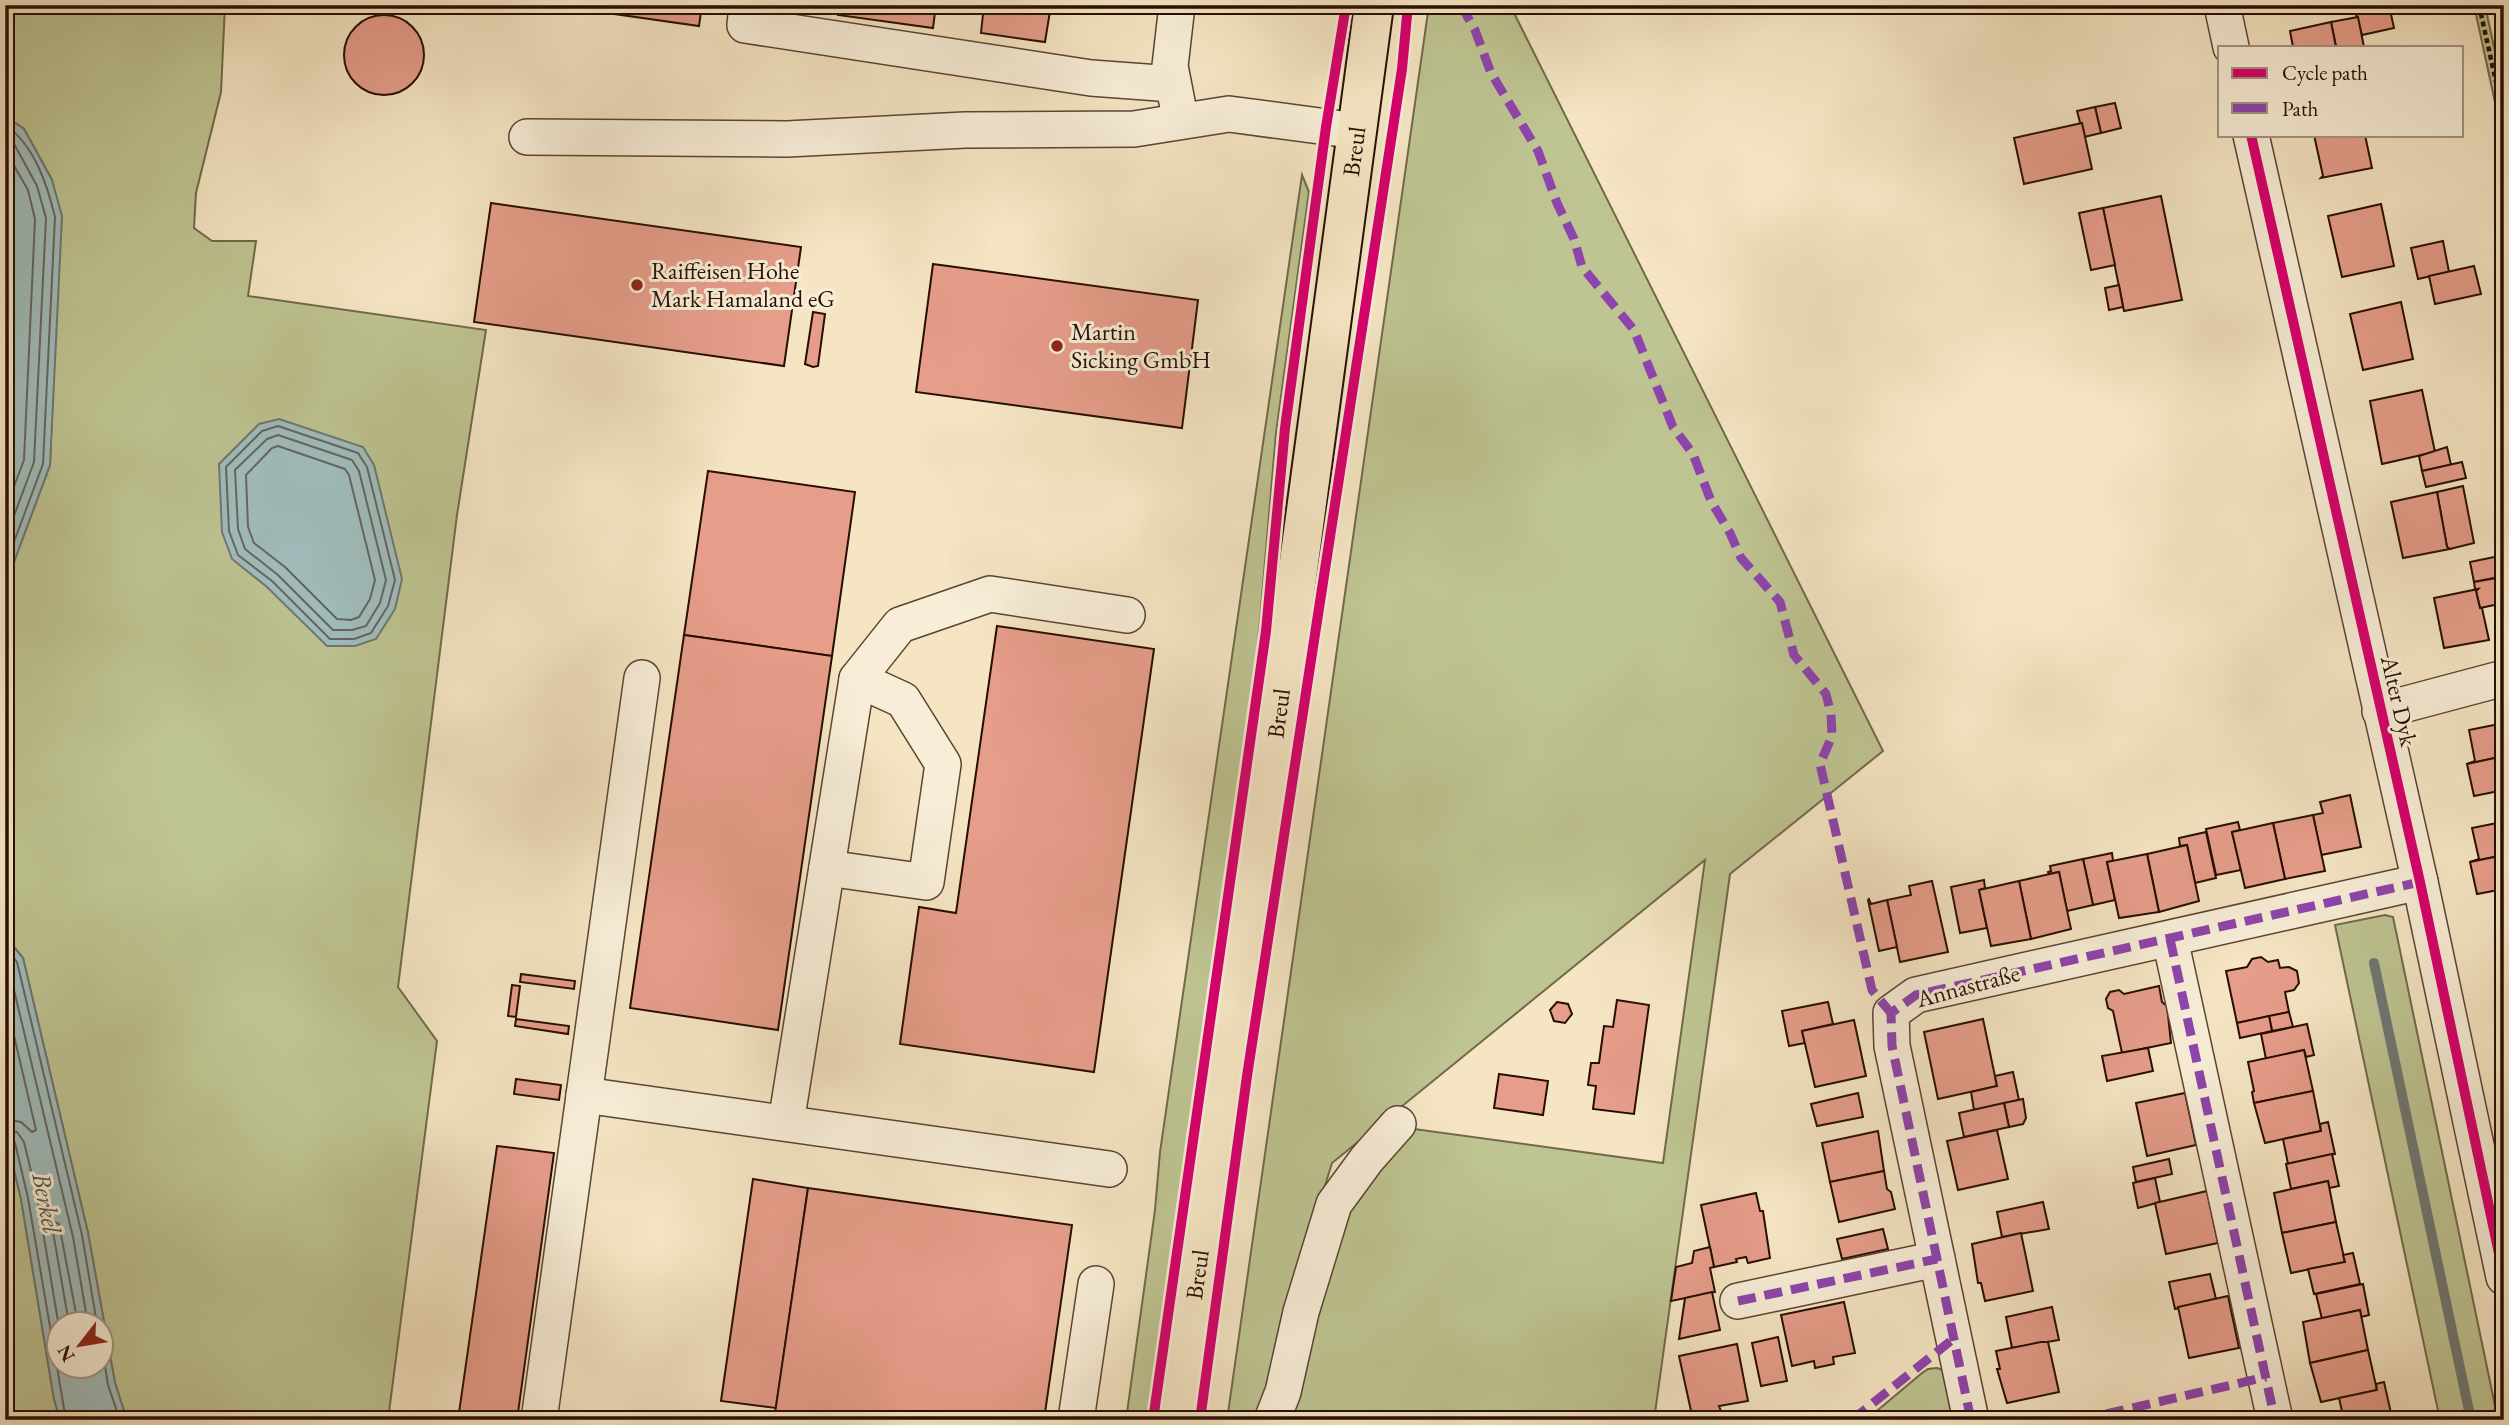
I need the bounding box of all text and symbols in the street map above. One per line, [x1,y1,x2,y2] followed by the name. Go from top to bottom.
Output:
[2218,46,2464,136] legend
[2282,59,2368,86] text: Cycle path
[2282,95,2319,122] text: Path
[1335,124,1373,178] street label: Breul
[651,255,835,314] place label: Raiffeisen Hohe Mark Hamaland eG
[629,277,645,293] marker: Raiffeisen Hohe Mark Hamaland eG
[1071,316,1211,375] place label: Martin Sicking GmbH
[1049,338,1065,354] marker: Martin Sicking GmbH
[2374,652,2425,750] street label: Alter Dyk
[1259,686,1297,740] street label: Breul
[1912,957,2023,1014] street label: Annastraße
[24,1169,70,1237] water label: Berkel
[1178,1247,1216,1301] street label: Breul
[46,1310,116,1380] north arrow
[51,1340,81,1367] text: N

